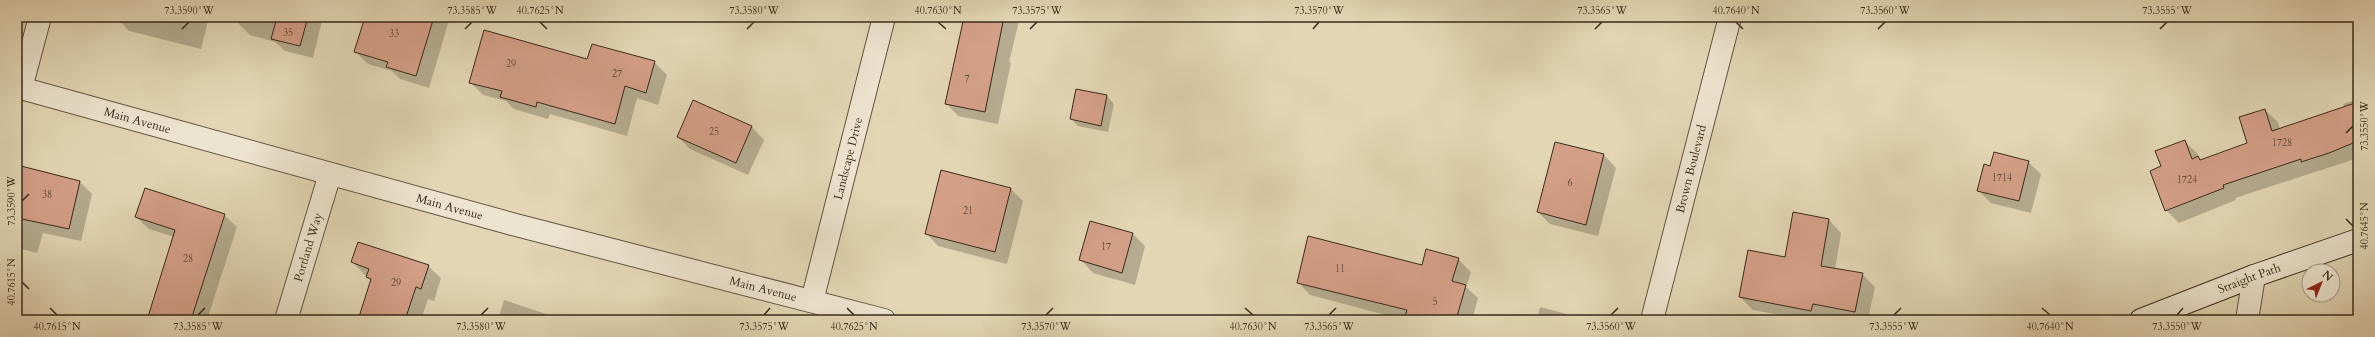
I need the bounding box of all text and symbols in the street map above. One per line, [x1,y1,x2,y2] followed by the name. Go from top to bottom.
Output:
[164,4,215,18] text: 73.3590°W
[447,4,498,18] text: 73.3585°W
[517,4,564,18] text: 40.7625°N
[729,4,780,18] text: 73.3580°W
[915,4,962,18] text: 40.7630°N
[1012,4,1063,18] text: 73.3575°W
[1294,4,1345,18] text: 73.3570°W
[1577,4,1628,18] text: 73.3565°W
[1713,4,1760,18] text: 40.7640°N
[1860,4,1911,18] text: 73.3560°W
[2142,4,2193,18] text: 73.3555°W
[283,26,293,40] house number: 35
[389,27,399,41] house number: 33
[506,57,516,71] house number: 29
[612,67,622,81] house number: 27
[964,72,970,86] house number: 7
[2358,100,2372,151] text: 73.3550°W
[102,103,173,137] street label: Main Avenue
[830,116,866,201] street label: Landscape Drive
[1672,122,1710,215] street label: Brown Boulevard
[709,125,719,139] house number: 25
[2272,136,2292,150] house number: 1728
[1992,171,2012,185] house number: 1714
[2177,173,2197,187] house number: 1724
[5,175,19,226] text: 73.3590°W
[1567,176,1573,190] house number: 6
[42,188,52,202] house number: 38
[414,190,485,224] street label: Main Avenue
[2358,202,2372,249] text: 40.7645°N
[963,204,973,218] house number: 21
[290,210,326,284] street label: Portland Way
[1101,240,1111,254] house number: 17
[183,252,193,266] house number: 28
[5,258,19,305] text: 40.7615°N
[2216,259,2283,297] street label: Straight Path
[1335,262,1345,276] house number: 11
[2301,263,2341,303] north arrow
[2319,267,2336,285] text: N
[728,272,799,305] street label: Main Avenue
[391,276,401,290] house number: 29
[1432,295,1438,309] house number: 5
[34,320,81,334] text: 40.7615°N
[173,320,224,334] text: 73.3585°W
[456,320,507,334] text: 73.3580°W
[739,320,790,334] text: 73.3575°W
[831,320,878,334] text: 40.7625°N
[1021,320,1072,334] text: 73.3570°W
[1230,320,1277,334] text: 40.7630°N
[1304,320,1355,334] text: 73.3565°W
[1586,320,1637,334] text: 73.3560°W
[1869,320,1920,334] text: 73.3555°W
[2027,320,2074,334] text: 40.7640°N
[2152,320,2203,334] text: 73.3550°W

